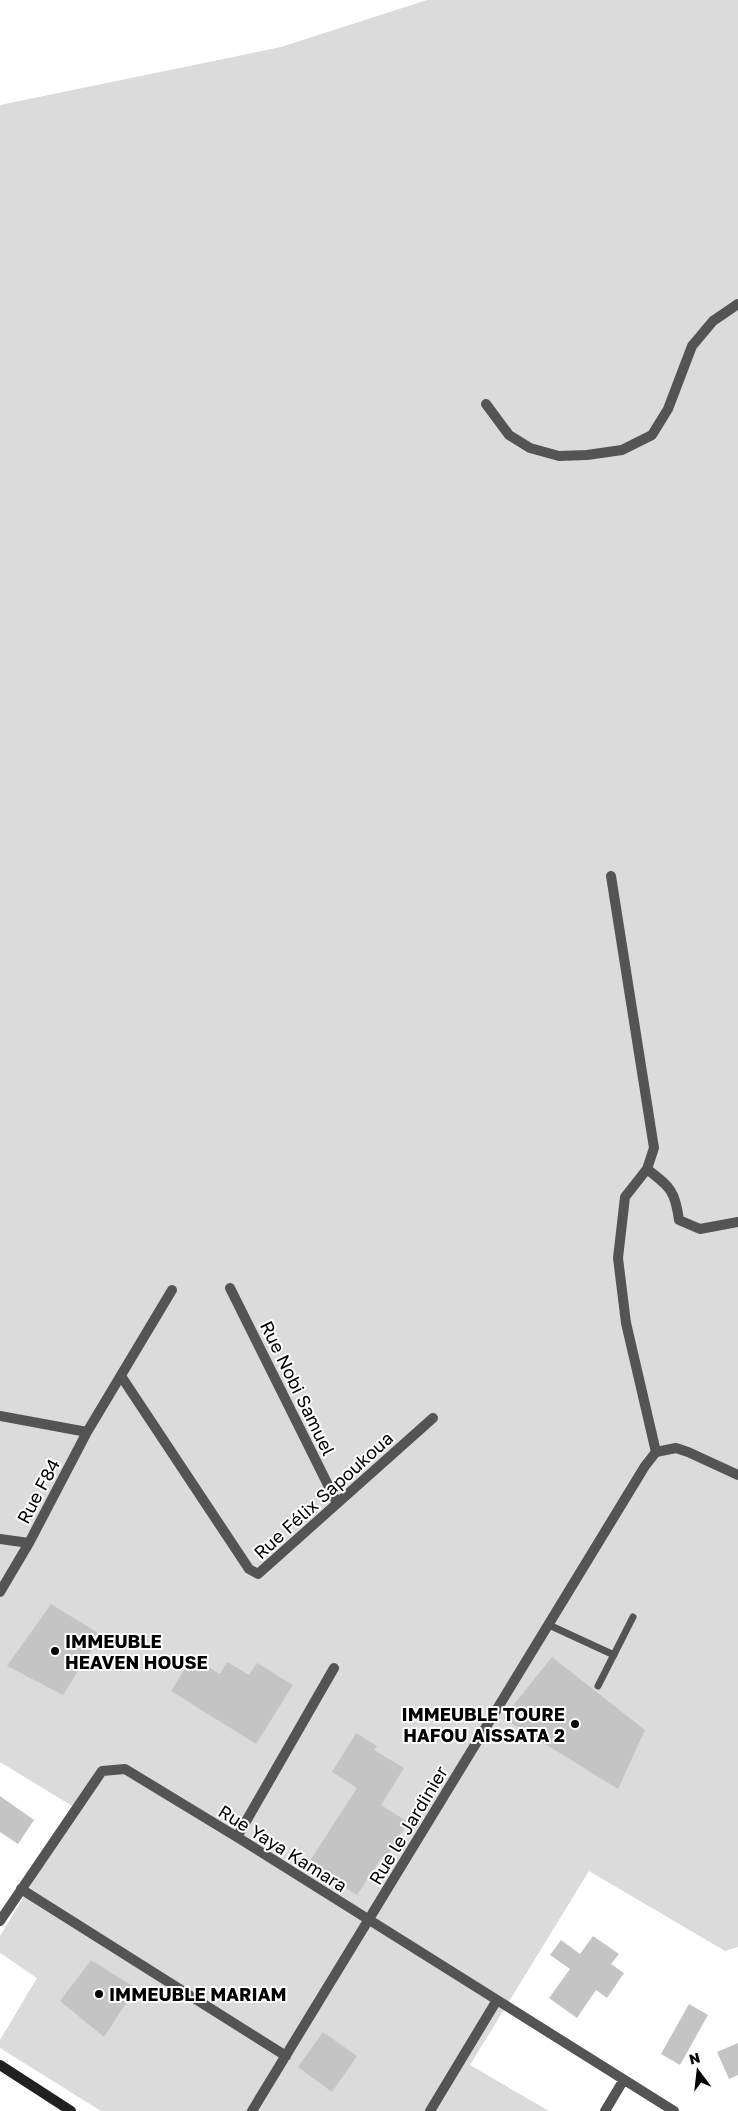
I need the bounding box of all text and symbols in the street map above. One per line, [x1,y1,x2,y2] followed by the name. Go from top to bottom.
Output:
[256,1317,340,1459] street label: Rue Nobi Samuel
[249,1427,397,1563] street label: Rue Félix Sapoukoua
[12,1455,64,1527] street label: Rue F84
[65,1630,208,1673] place label: IMMEUBLE HEAVEN HOUSE
[49,1645,61,1657] marker: IMMEUBLE HEAVEN HOUSE
[402,1703,565,1746] place label: IMMEUBLE TOURE HAFOU AISSATA 2
[569,1718,581,1730] marker: IMMEUBLE TOURE HAFOU AISSATA 2
[364,1762,452,1888] street label: Rue le Jardinier
[215,1800,351,1896] street label: Rue Yaya Kamara
[109,1983,286,2005] place label: IMMEUBLE MARIAM
[93,1988,105,2000] marker: IMMEUBLE MARIAM
[673,2046,723,2096] north arrow
[687,2048,702,2068] text: N

